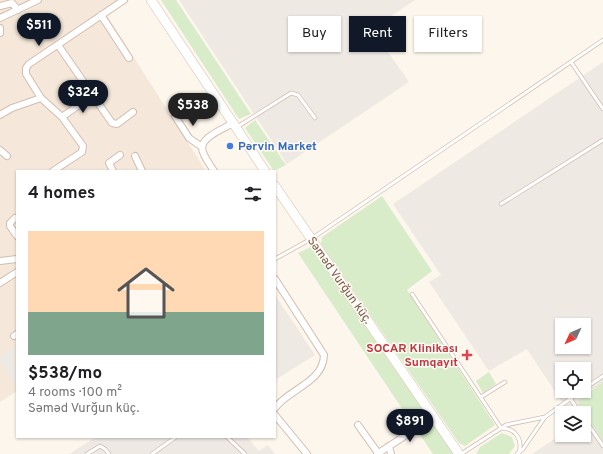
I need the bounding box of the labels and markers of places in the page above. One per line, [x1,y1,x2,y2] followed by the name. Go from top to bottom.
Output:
[15,13,63,47] pin: $511
[59,80,107,114] pin: $324
[169,93,217,127] pin: $538
[238,139,317,155] place label: Pərvin Market
[225,141,235,151] marker: Pərvin Market
[366,341,458,371] place label: SOCAR Klinikası Sumqayıt
[461,349,473,361] marker: SOCAR Klinikası Sumqayıt
[386,409,434,443] pin: $891

